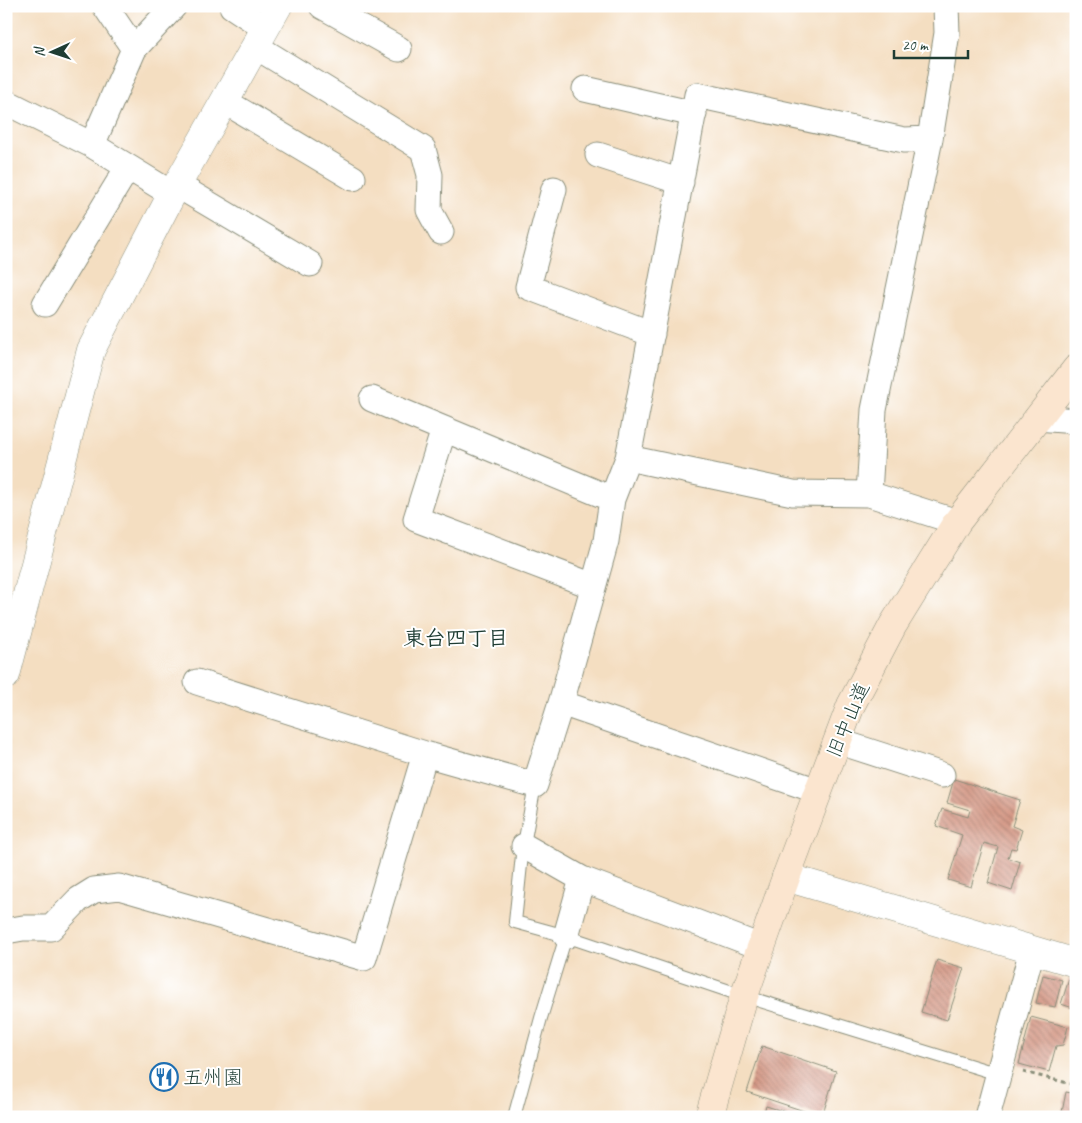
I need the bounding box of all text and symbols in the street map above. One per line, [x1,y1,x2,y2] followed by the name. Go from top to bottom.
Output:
[28,28,78,78] north arrow
[894,28,968,60] scale bar
[902,36,929,55] text: 20 m
[31,46,48,57] text: N
[404,625,509,651] district label: 東台四丁目
[821,678,875,762] street label: 旧中山道
[149,1062,179,1092] restaurant icon: 五州園
[183,1065,243,1090] place label: 五州園

